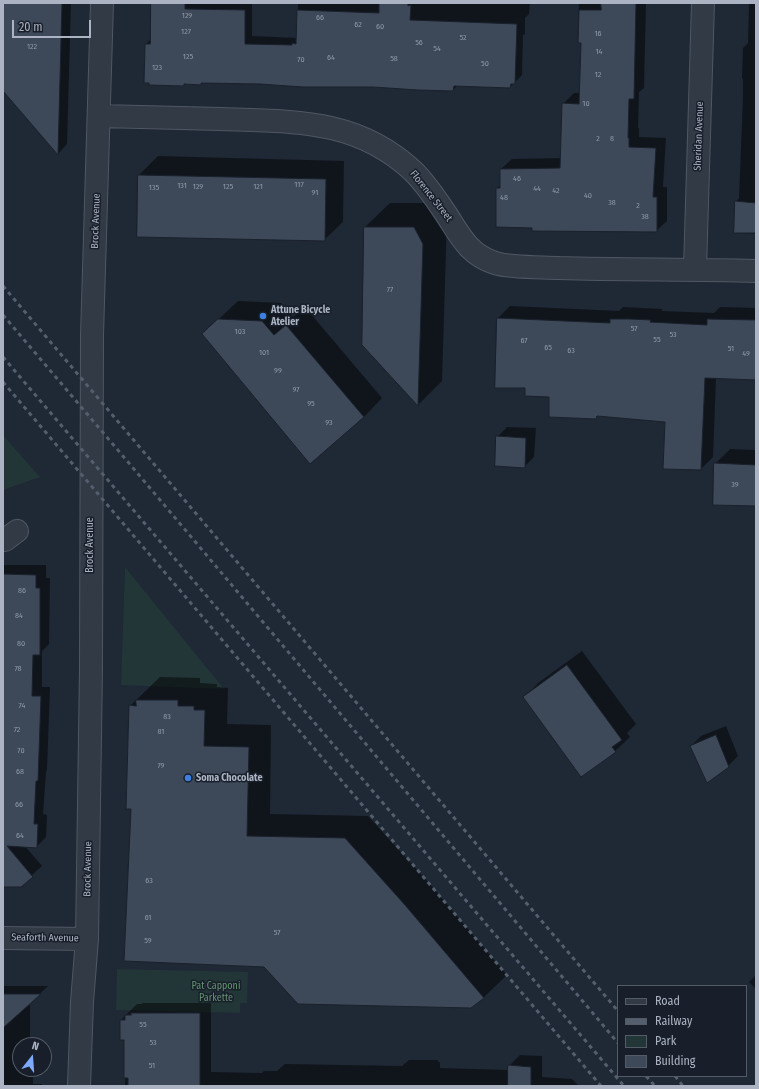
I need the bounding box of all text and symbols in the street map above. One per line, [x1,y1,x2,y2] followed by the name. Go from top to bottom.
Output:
[182,11,192,21] house number: 129
[14,12,93,38] scale bar
[316,13,324,23] house number: 66
[19,20,43,34] text: 20 m
[354,20,362,30] house number: 62
[376,22,384,32] house number: 60
[181,27,191,37] house number: 127
[594,29,602,39] house number: 16
[459,33,467,43] house number: 52
[415,38,423,48] house number: 56
[27,42,37,52] house number: 122
[433,44,441,54] house number: 54
[596,47,602,57] house number: 14
[183,52,193,62] house number: 125
[327,53,335,63] house number: 64
[390,54,398,64] house number: 58
[297,55,305,65] house number: 70
[481,59,489,69] house number: 50
[152,63,162,73] house number: 123
[595,70,601,80] house number: 12
[582,99,590,109] house number: 10
[692,101,706,171] street label: Sheridan Avenue
[596,134,600,144] house number: 2
[610,134,614,144] house number: 8
[407,168,455,224] street label: Florence Street
[513,174,521,184] house number: 46
[294,180,304,190] house number: 117
[177,181,187,191] house number: 131
[193,182,203,192] house number: 129
[223,182,233,192] house number: 125
[253,182,263,192] house number: 121
[149,183,159,193] house number: 135
[533,184,541,194] house number: 44
[552,186,560,196] house number: 42
[312,188,318,198] house number: 91
[584,191,592,201] house number: 40
[89,193,103,249] street label: Brock Avenue
[500,193,508,203] house number: 48
[608,198,616,208] house number: 38
[636,201,640,211] house number: 2
[641,212,649,222] house number: 38
[387,285,393,295] house number: 77
[271,304,330,328] place label: Attune Bicycle Atelier
[258,311,268,321] marker: Attune Bicycle Atelier
[631,324,637,334] house number: 57
[235,327,245,337] house number: 103
[669,330,677,340] house number: 53
[653,335,661,345] house number: 55
[520,336,528,346] house number: 67
[544,343,552,353] house number: 65
[728,344,734,354] house number: 51
[567,346,575,356] house number: 63
[259,348,269,358] house number: 101
[742,349,750,359] house number: 49
[274,366,282,376] house number: 99
[292,385,300,395] house number: 97
[307,399,315,409] house number: 95
[325,418,333,428] house number: 93
[731,480,739,490] house number: 39
[84,517,96,573] street label: Brock Avenue
[18,586,26,596] house number: 86
[15,611,23,621] house number: 84
[17,639,25,649] house number: 80
[14,664,22,674] house number: 78
[19,701,25,711] house number: 74
[163,712,171,722] house number: 83
[14,725,20,735] house number: 72
[158,727,164,737] house number: 81
[17,746,25,756] house number: 70
[157,761,165,771] house number: 79
[16,767,24,777] house number: 68
[196,772,262,784] place label: Soma Chocolate
[183,773,193,783] marker: Soma Chocolate
[15,800,23,810] house number: 66
[16,831,24,841] house number: 64
[82,841,94,897] street label: Brock Avenue
[145,876,153,886] house number: 63
[145,913,151,923] house number: 61
[274,928,280,938] house number: 57
[11,931,79,945] street label: Seaforth Avenue
[144,936,152,946] house number: 59
[192,980,240,1004] park label: Pat Capponi Parkette
[617,985,747,1077] legend
[655,994,680,1008] text: Road
[655,1014,692,1028] text: Railway
[139,1020,147,1030] house number: 55
[655,1034,676,1048] text: Park
[12,1037,52,1077] north arrow
[149,1038,157,1048] house number: 53
[30,1039,40,1053] text: N
[655,1054,695,1068] text: Building
[149,1061,155,1071] house number: 51

